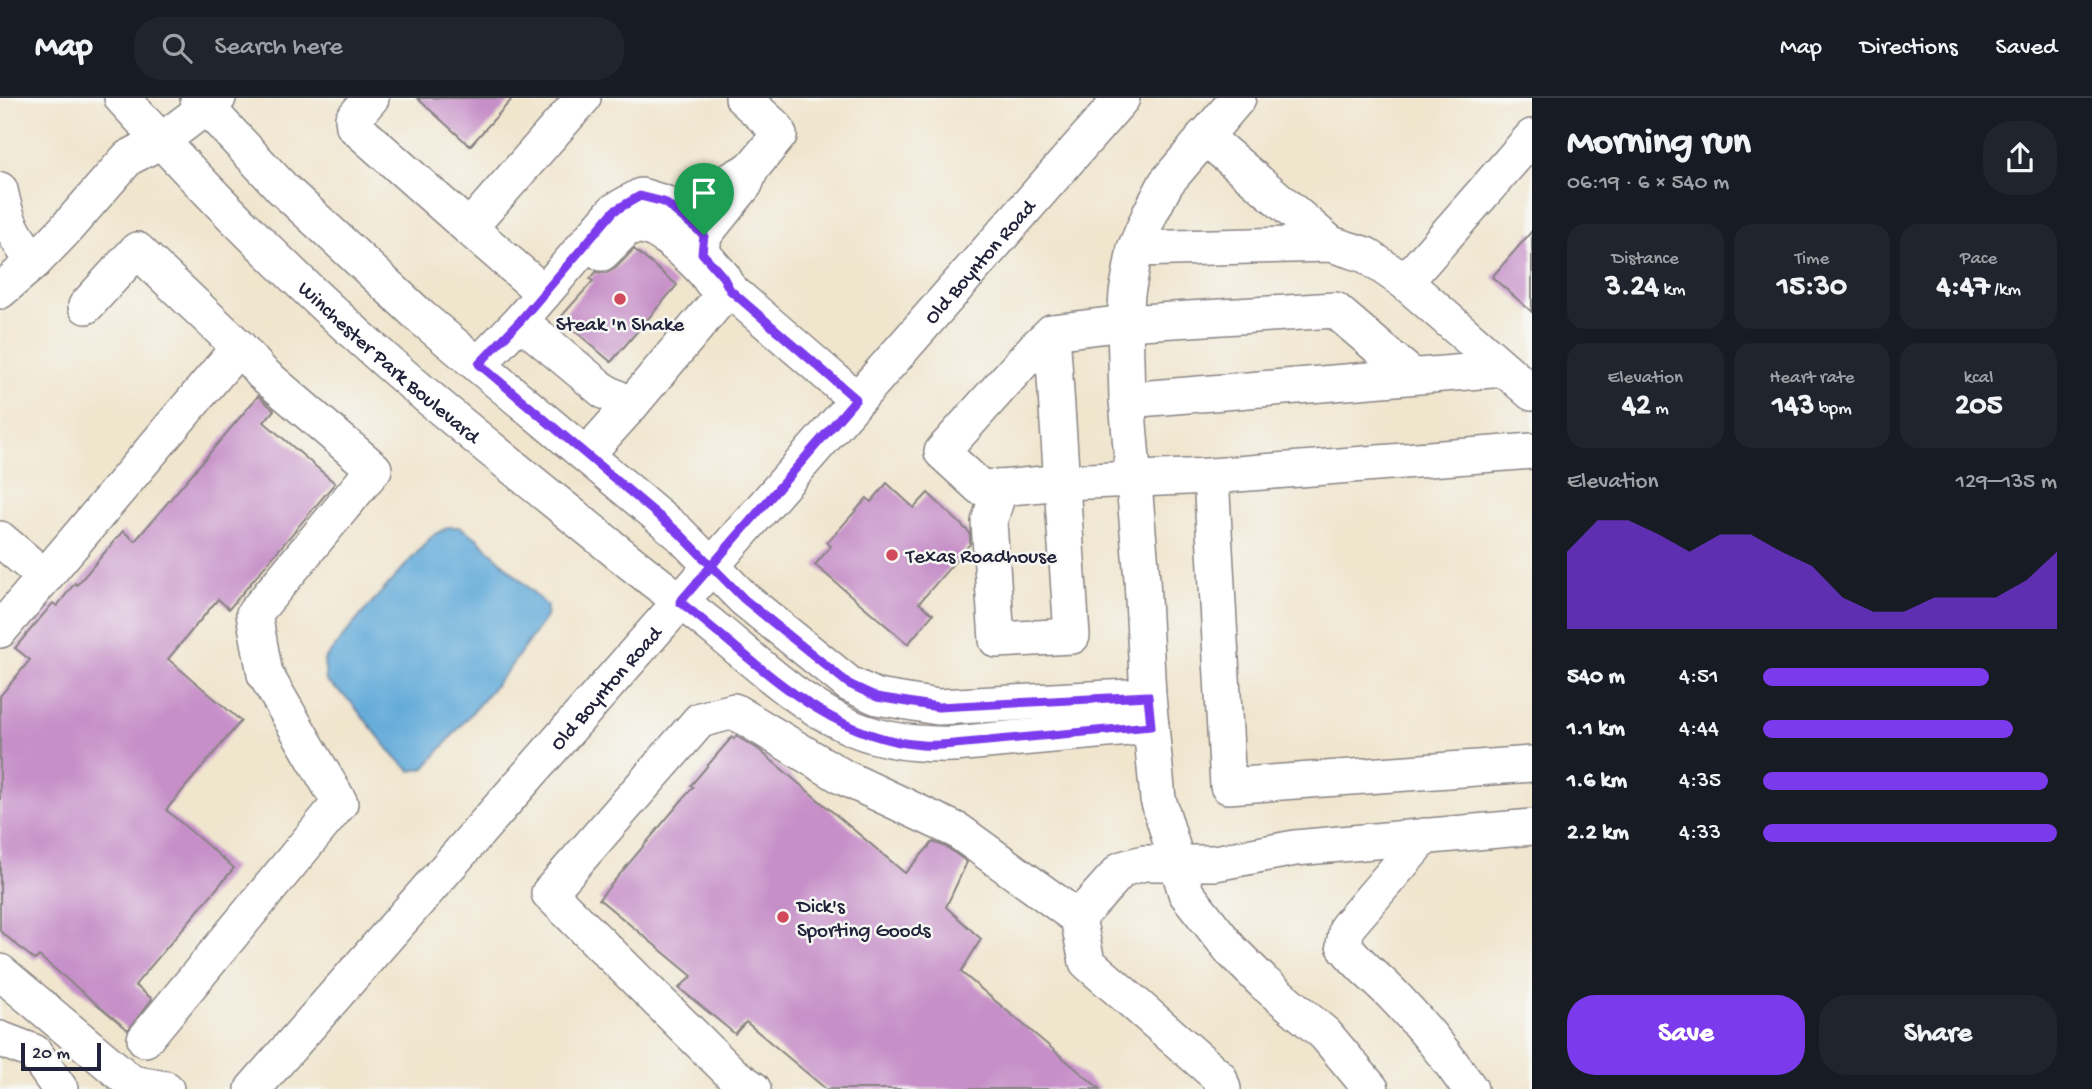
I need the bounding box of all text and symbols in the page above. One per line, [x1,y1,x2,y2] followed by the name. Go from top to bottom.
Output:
[134,17,624,80] search box
[35,29,92,67] text: Map
[158,29,196,67] icon: search
[214,33,343,64] text: Search here
[1780,34,1822,63] text: Map
[1860,34,1958,63] text: Directions
[1996,34,2057,63] text: Saved
[1983,121,2057,195] button: share
[1567,122,1751,166] text: Morning run
[674,163,734,235] pin
[1567,170,1729,197] text: 06:19 · 6 × 540 m
[685,174,723,212] icon: arrive
[920,195,1044,331] street label: Old Boynton Road
[1612,248,1679,271] text: Distance
[1795,248,1829,271] text: Time
[1960,248,1997,271] text: Pace
[1605,271,1659,306] text: 3.24
[1777,271,1847,306] text: 15:30
[1936,271,1990,306] text: 4:47
[291,277,485,452] street label: Winchester Park Boulevard
[1659,279,1686,302] text: km
[1990,279,2021,302] text: /km
[612,291,628,307] marker: Steak 'n Shake
[556,314,685,339] place label: Steak 'n Shake
[1608,367,1683,390] text: Elevation
[1769,367,1855,390] text: Heart rate
[1964,367,1994,390] text: kcal
[1622,390,1651,425] text: 42
[1772,390,1814,425] text: 143
[1955,390,2002,425] text: 205
[1651,398,1669,421] text: m
[1814,398,1852,421] text: bpm
[1567,469,1658,496] text: Elevation
[1956,469,2057,496] text: 129–135 m
[905,546,1058,571] place label: Texas Roadhouse
[884,547,900,563] marker: Texas Roadhouse
[547,621,670,757] street label: Old Boynton Road
[1567,664,1625,691] text: 540 m
[1679,664,1719,691] text: 4:51
[1567,716,1625,743] text: 1.1 km
[1679,716,1719,743] text: 4:44
[1567,768,1627,795] text: 1.6 km
[1679,768,1721,795] text: 4:35
[1567,820,1629,847] text: 2.2 km
[1679,820,1721,847] text: 4:33
[795,896,932,945] place label: Dick's Sporting Goods
[775,909,791,925] marker: Dick's Sporting Goods
[1567,995,1805,1075] button: Save
[1819,995,2057,1075] button: Share
[21,1040,102,1072] scale bar
[32,1043,70,1066] text: 20 m

